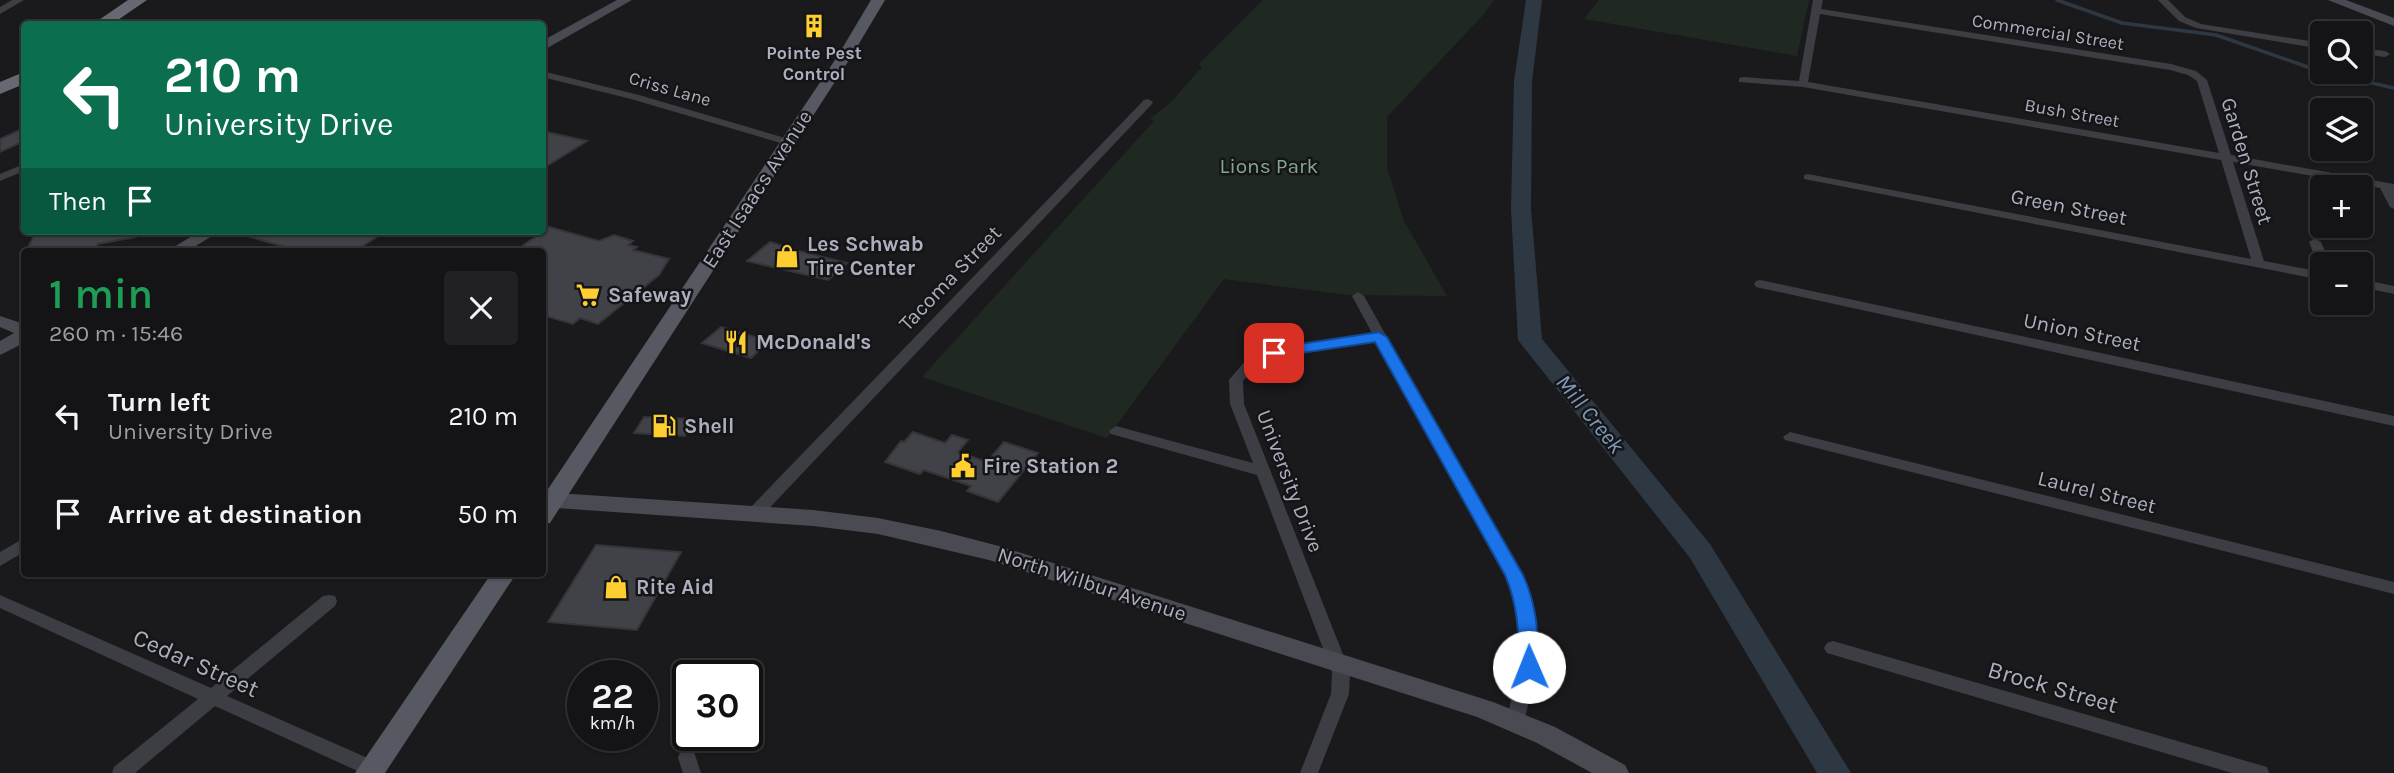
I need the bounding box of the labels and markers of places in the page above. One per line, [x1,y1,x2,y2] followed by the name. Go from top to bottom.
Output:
[800,12,828,40] building icon: Pointe Pest Control
[766,42,862,85] place label: Pointe Pest Control
[807,232,924,280] place label: Les Schwab Tire Center
[773,242,801,270] shop icon: Les Schwab Tire Center
[574,281,602,309] supermarket icon: Safeway
[608,283,692,307] place label: Safeway
[1244,323,1304,383] pin
[722,328,750,356] restaurant icon: McDonald's
[756,330,871,354] place label: McDonald's
[650,412,678,440] fuel station icon: Shell
[684,414,734,438] place label: Shell
[949,452,977,480] public building icon: Fire Station 2
[983,454,1118,478] place label: Fire Station 2
[602,573,630,601] shop icon: Rite Aid
[636,575,714,599] place label: Rite Aid

